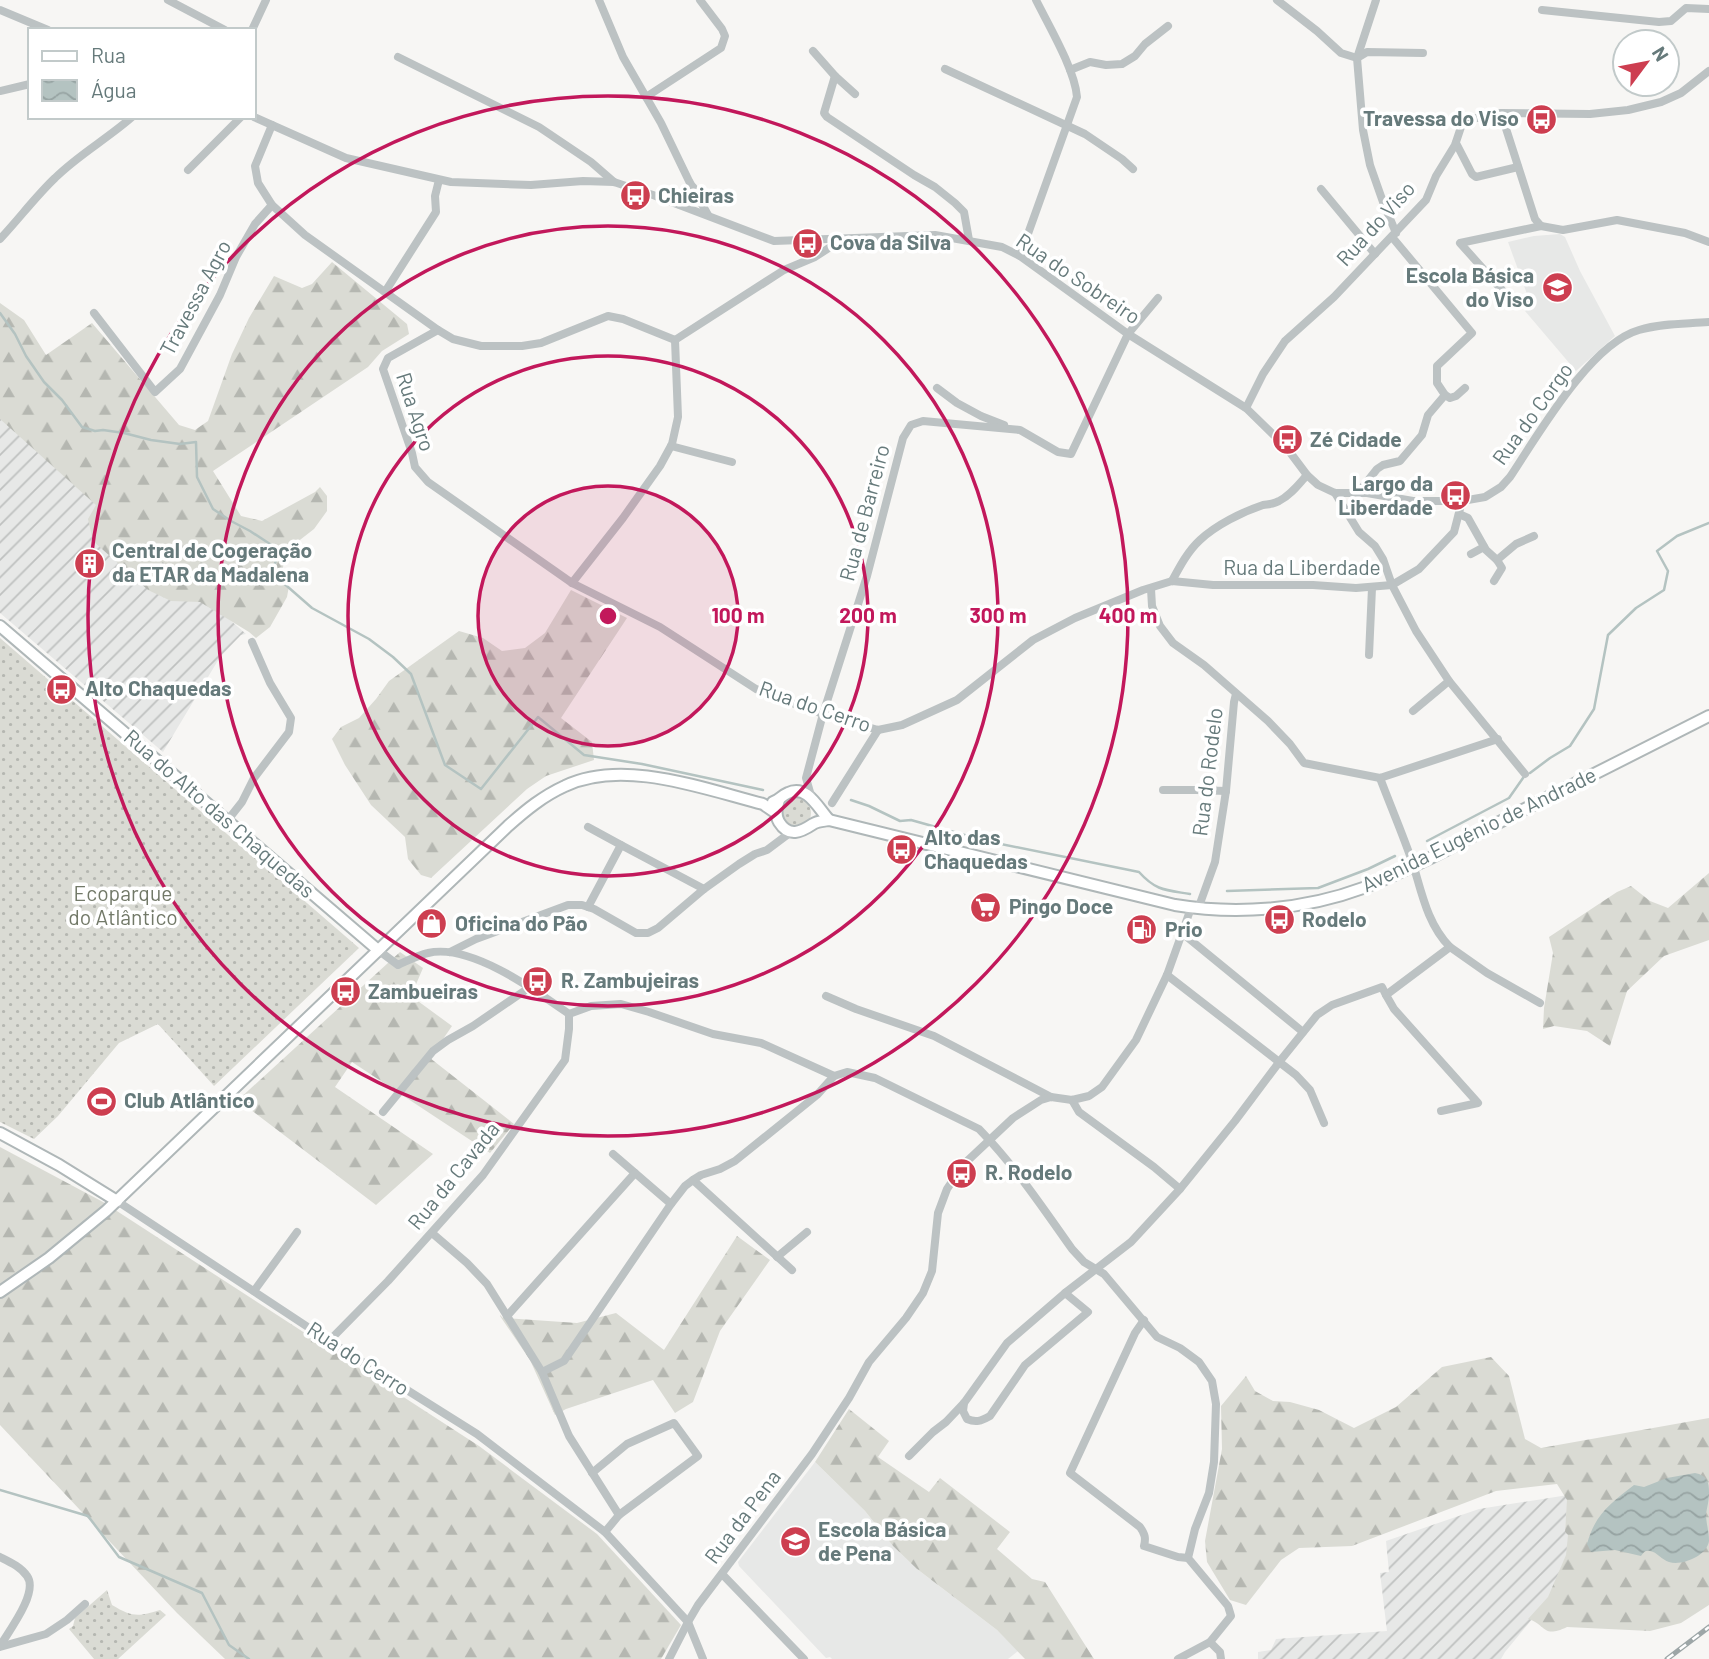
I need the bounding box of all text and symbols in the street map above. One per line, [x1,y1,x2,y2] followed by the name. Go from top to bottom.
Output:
[28,28,256,119] legend
[1611,28,1681,98] north arrow
[91,42,126,67] text: Rua
[1648,42,1674,65] text: N
[91,77,137,102] text: Água
[1525,102,1559,136] bus stop icon: Travessa do Viso
[1363,105,1519,130] place label: Travessa do Viso
[1330,175,1419,271] street label: Rua do Viso
[618,179,652,213] bus stop icon: Chieiras
[658,182,734,207] place label: Chieiras
[790,226,824,260] bus stop icon: Cova da Silva
[1012,227,1146,328] street label: Rua do Sobreiro
[830,229,951,254] place label: Cova da Silva
[154,235,236,359] street label: Travessa Agro
[1406,262,1534,311] place label: Escola Básica do Viso
[1540,271,1574,305] school or university icon: Escola Básica do Viso
[1486,357,1577,469] street label: Rua do Corgo
[392,369,441,454] street label: Rua Agro
[1270,423,1304,457] bus stop icon: Zé Cidade
[1310,426,1402,451] place label: Zé Cidade
[833,442,894,584] street label: Rua de Barreiro
[1338,470,1433,519] place label: Largo da Liberdade
[1439,479,1473,513] bus stop icon: Largo da Liberdade
[112,537,312,586] place label: Central de Cogeração da ETAR da Madalena
[72,546,106,580] building icon: Central de Cogeração da ETAR da Madalena
[1223,554,1381,579] street label: Rua da Liberdade
[711,602,765,627] text: 100 m
[839,602,897,627] text: 200 m
[969,602,1027,627] text: 300 m
[1099,602,1157,627] text: 400 m
[596,604,620,628] centre of rings
[45,672,79,706] bus stop icon: Alto Chaquedas
[85,675,232,700] place label: Alto Chaquedas
[756,675,875,736] street label: Rua do Cerro
[1186,706,1227,838] street label: Rua do Rodelo
[120,723,320,902] street label: Rua do Alto das Chaquedas
[1357,761,1600,896] street label: Avenida Eugénio de Andrade
[924,824,1028,873] place label: Alto das Chaquedas
[884,833,918,867] bus stop icon: Alto das Chaquedas
[68,880,178,929] park label: Ecoparque do Atlântico
[969,890,1003,924] supermarket icon: Pingo Doce
[1009,893,1113,918] place label: Pingo Doce
[1262,903,1296,937] bus stop icon: Rodelo
[1302,906,1367,931] place label: Rodelo
[415,907,449,941] shop icon: Oficina do Pão
[455,910,588,935] place label: Oficina do Pão
[1125,913,1159,947] fuel station icon: Prio
[1165,916,1203,941] place label: Prio
[521,964,555,998] bus stop icon: R. Zambujeiras
[561,967,699,992] place label: R. Zambujeiras
[328,975,362,1009] bus stop icon: Zambueiras
[368,978,478,1003] place label: Zambueiras
[84,1084,118,1118] sports icon: Club Atlântico
[124,1087,255,1112] place label: Club Atlântico
[402,1116,504,1234] street label: Rua da Cavada
[945,1156,979,1190] bus stop icon: R. Rodelo
[985,1159,1072,1184] place label: R. Rodelo
[303,1315,415,1400] street label: Rua do Cerro
[698,1464,785,1568] street label: Rua da Pena
[818,1516,946,1565] place label: Escola Básica de Pena
[778,1525,812,1559] school or university icon: Escola Básica de Pena

